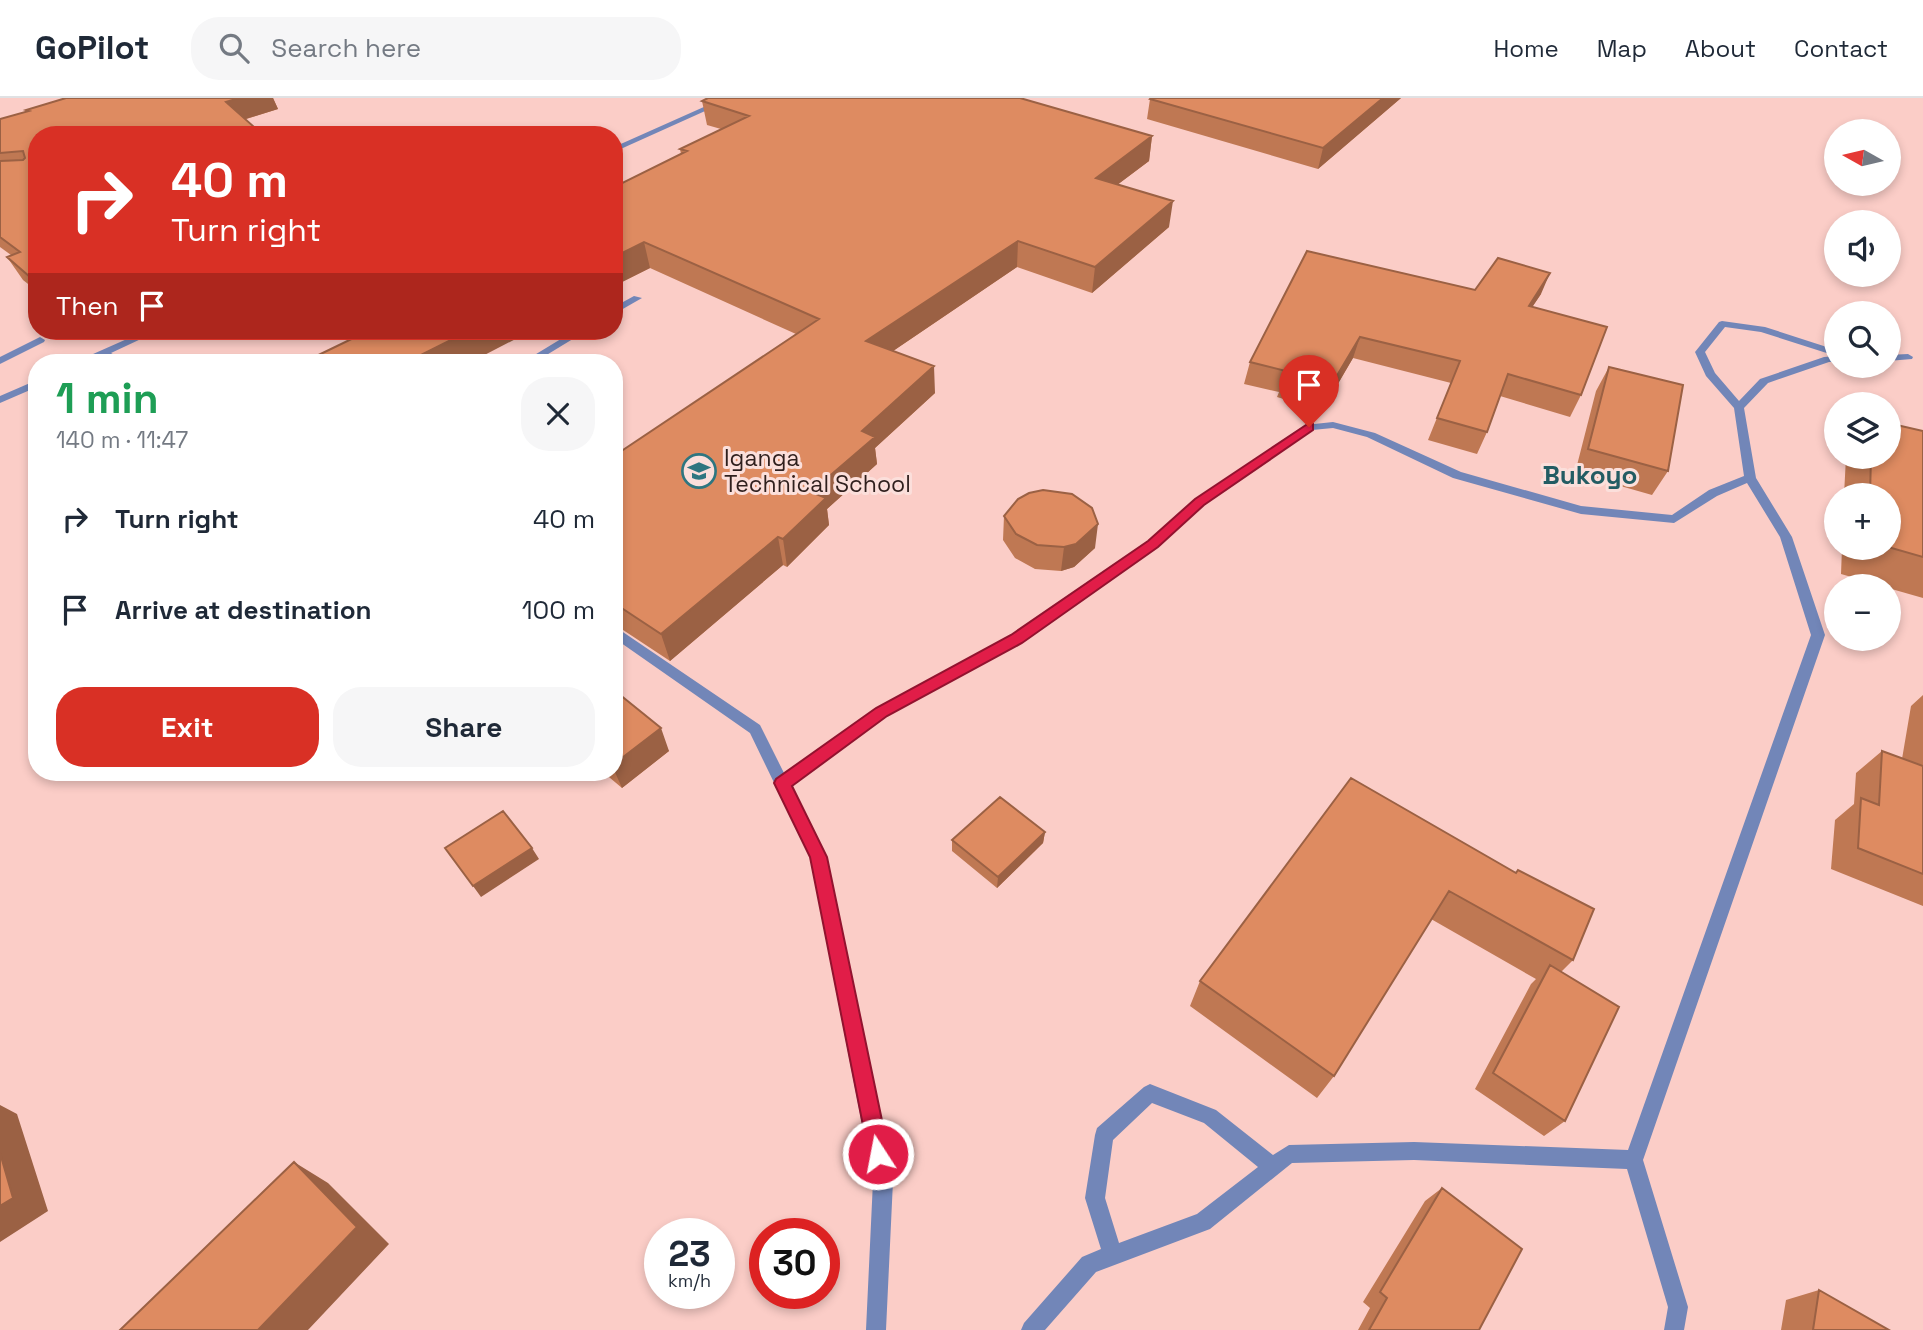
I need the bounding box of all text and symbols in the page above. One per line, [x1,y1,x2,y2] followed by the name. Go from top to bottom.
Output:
[191,17,681,80] search box
[35,27,149,69] text: GoPilot
[215,29,253,67] icon: search
[271,31,421,65] text: Search here
[1493,33,1559,64] text: Home
[1597,33,1647,64] text: Map
[1685,33,1756,64] text: About
[1794,33,1888,64] text: Contact
[1824,119,1900,196] north arrow
[1824,119,1901,651] map controls
[171,149,288,211] text: 40 m
[56,154,147,245] icon: right
[171,210,321,250] text: Turn right
[1824,210,1901,287] button: sound
[133,287,171,325] icon: arrive
[56,289,119,323] text: Then
[1824,301,1901,378] button: search
[1279,355,1339,427] pin
[1290,366,1328,404] icon: arrive
[56,372,159,425] text: 1 min
[521,377,595,451] button: close
[1824,392,1901,469] button: layers
[56,425,188,455] text: 140 m · 11:47
[724,443,911,499] place label: Iganga Technical School
[680,452,718,490] school or university icon: Iganga Technical School
[1542,458,1638,492] district label: Bukoyo
[1824,483,1901,560] button: +
[56,500,94,538] icon: right
[115,502,239,536] text: Turn right
[533,502,595,536] text: 40 m
[1824,574,1901,651] button: −
[56,591,94,629] icon: arrive
[115,593,372,627] text: Arrive at destination
[522,593,595,627] text: 100 m
[56,687,319,767] button: Exit
[333,687,595,767] button: Share
[841,1117,915,1191] position arrow
[749,1218,840,1309] speed limit sign: 30
[668,1232,711,1276] text: 23
[668,1269,711,1292] text: km/h

